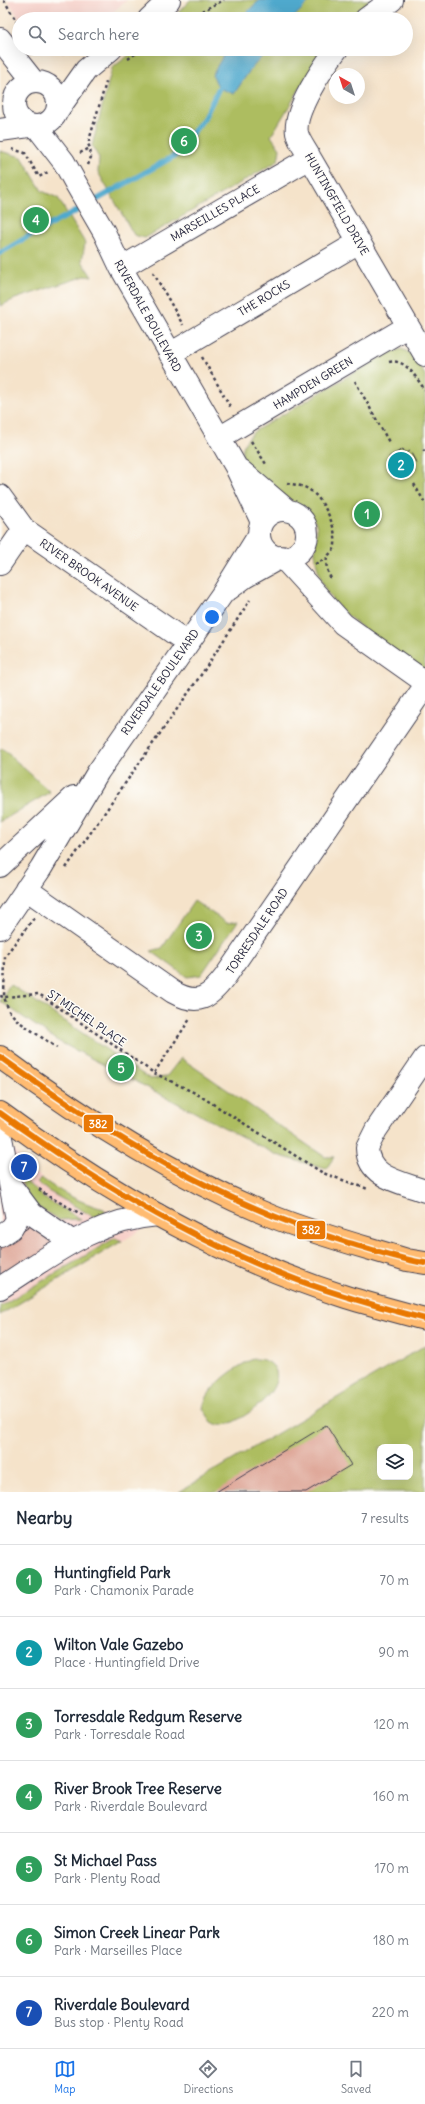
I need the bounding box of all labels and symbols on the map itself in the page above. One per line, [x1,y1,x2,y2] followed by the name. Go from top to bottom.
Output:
[329,68,365,104] north arrow
[171,126,197,156] pin: 6
[302,150,372,258] street label: HUNTINGFIELD DRIVE
[168,182,262,244] street label: MARSEILLES PLACE
[23,205,49,235] pin: 4
[111,257,185,375] street label: RIVERDALE BOULEVARD
[235,277,293,319] street label: THE ROCKS
[271,354,355,412] street label: HAMPDEN GREEN
[388,450,414,480] pin: 2
[354,499,380,529] pin: 1
[37,536,141,614] street label: RIVER BROOK AVENUE
[202,607,222,627] your location
[118,626,202,738] street label: RIVERDALE BOULEVARD
[223,885,291,977] street label: TORRESDALE ROAD
[186,921,212,951] pin: 3
[45,987,129,1049] street label: ST MICHEL PLACE
[108,1053,134,1083] pin: 5
[83,1114,114,1133] line badge: 382
[89,1117,107,1131] text: 382
[11,1152,37,1182] pin: 7
[296,1220,326,1240] line badge: 382
[302,1223,320,1237] text: 382

